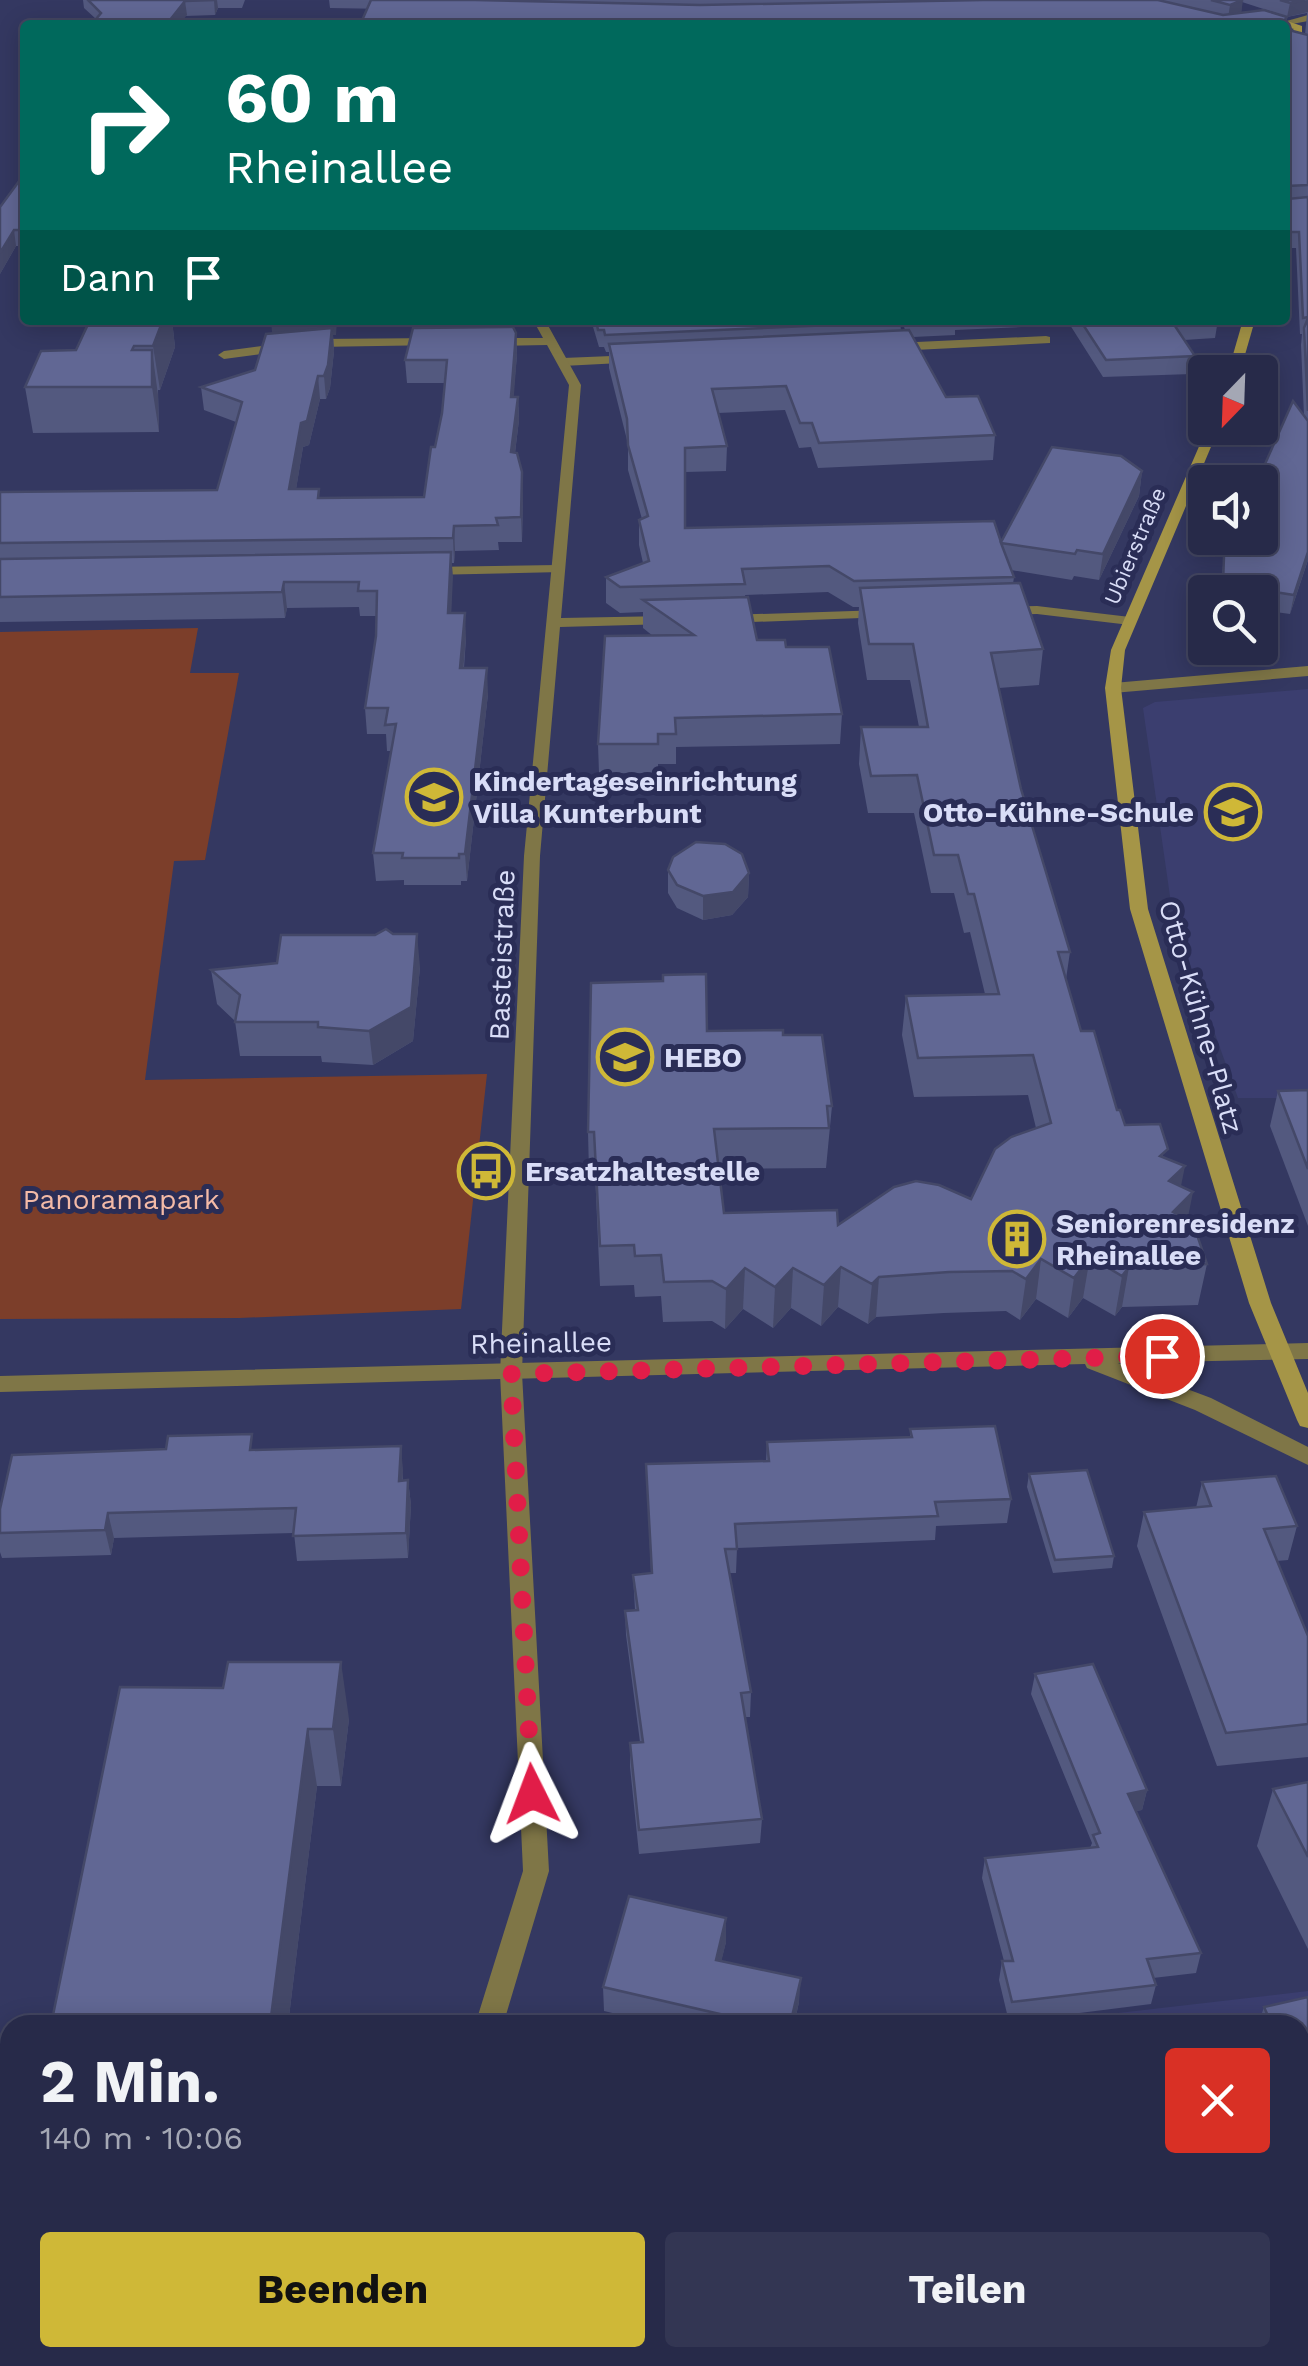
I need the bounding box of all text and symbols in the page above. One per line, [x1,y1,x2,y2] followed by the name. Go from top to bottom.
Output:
[225,57,399,139] text: 60 m
[60,60,190,190] icon: right
[225,141,453,194] text: Rheinallee
[176,250,231,305] icon: arrive
[60,256,156,300] text: Dann
[1188,355,1278,445] north arrow
[1188,355,1278,665] map controls
[1188,465,1278,555] button: sound
[1099,484,1171,608] street label: Ubierstraße
[1188,575,1278,665] button: search
[473,765,797,830] place label: Kindertageseinrichtung Villa Kunterbunt
[404,767,464,827] school or university icon: Kindertageseinrichtung Villa Kunterbunt
[1203,782,1263,842] school or university icon: Otto-Kühne-Schule
[923,796,1194,829] place label: Otto-Kühne-Schule
[483,869,521,1041] street label: Basteistraße
[1152,896,1250,1138] street label: Otto-Kühne-Platz
[595,1027,655,1087] school or university icon: HEBO
[664,1041,742,1074] place label: HEBO
[456,1141,516,1201] bus stop icon: Ersatzhaltestelle
[525,1155,760,1188] place label: Ersatzhaltestelle
[22,1183,220,1216] park label: Panoramapark
[1056,1207,1295,1272] place label: Seniorenresidenz Rheinallee
[987,1209,1047,1269] building icon: Seniorenresidenz Rheinallee
[1120,1314,1205,1399] pin
[470,1325,612,1361] street label: Rheinallee
[1135,1329,1190,1384] icon: arrive
[480,1742,584,1846] position arrow
[40,2046,220,2117] text: 2 Min.
[1165,2048,1270,2153] button: close
[40,2119,243,2157] text: 140 m · 10:06
[40,2232,645,2347] button: Beenden
[665,2232,1270,2347] button: Teilen

